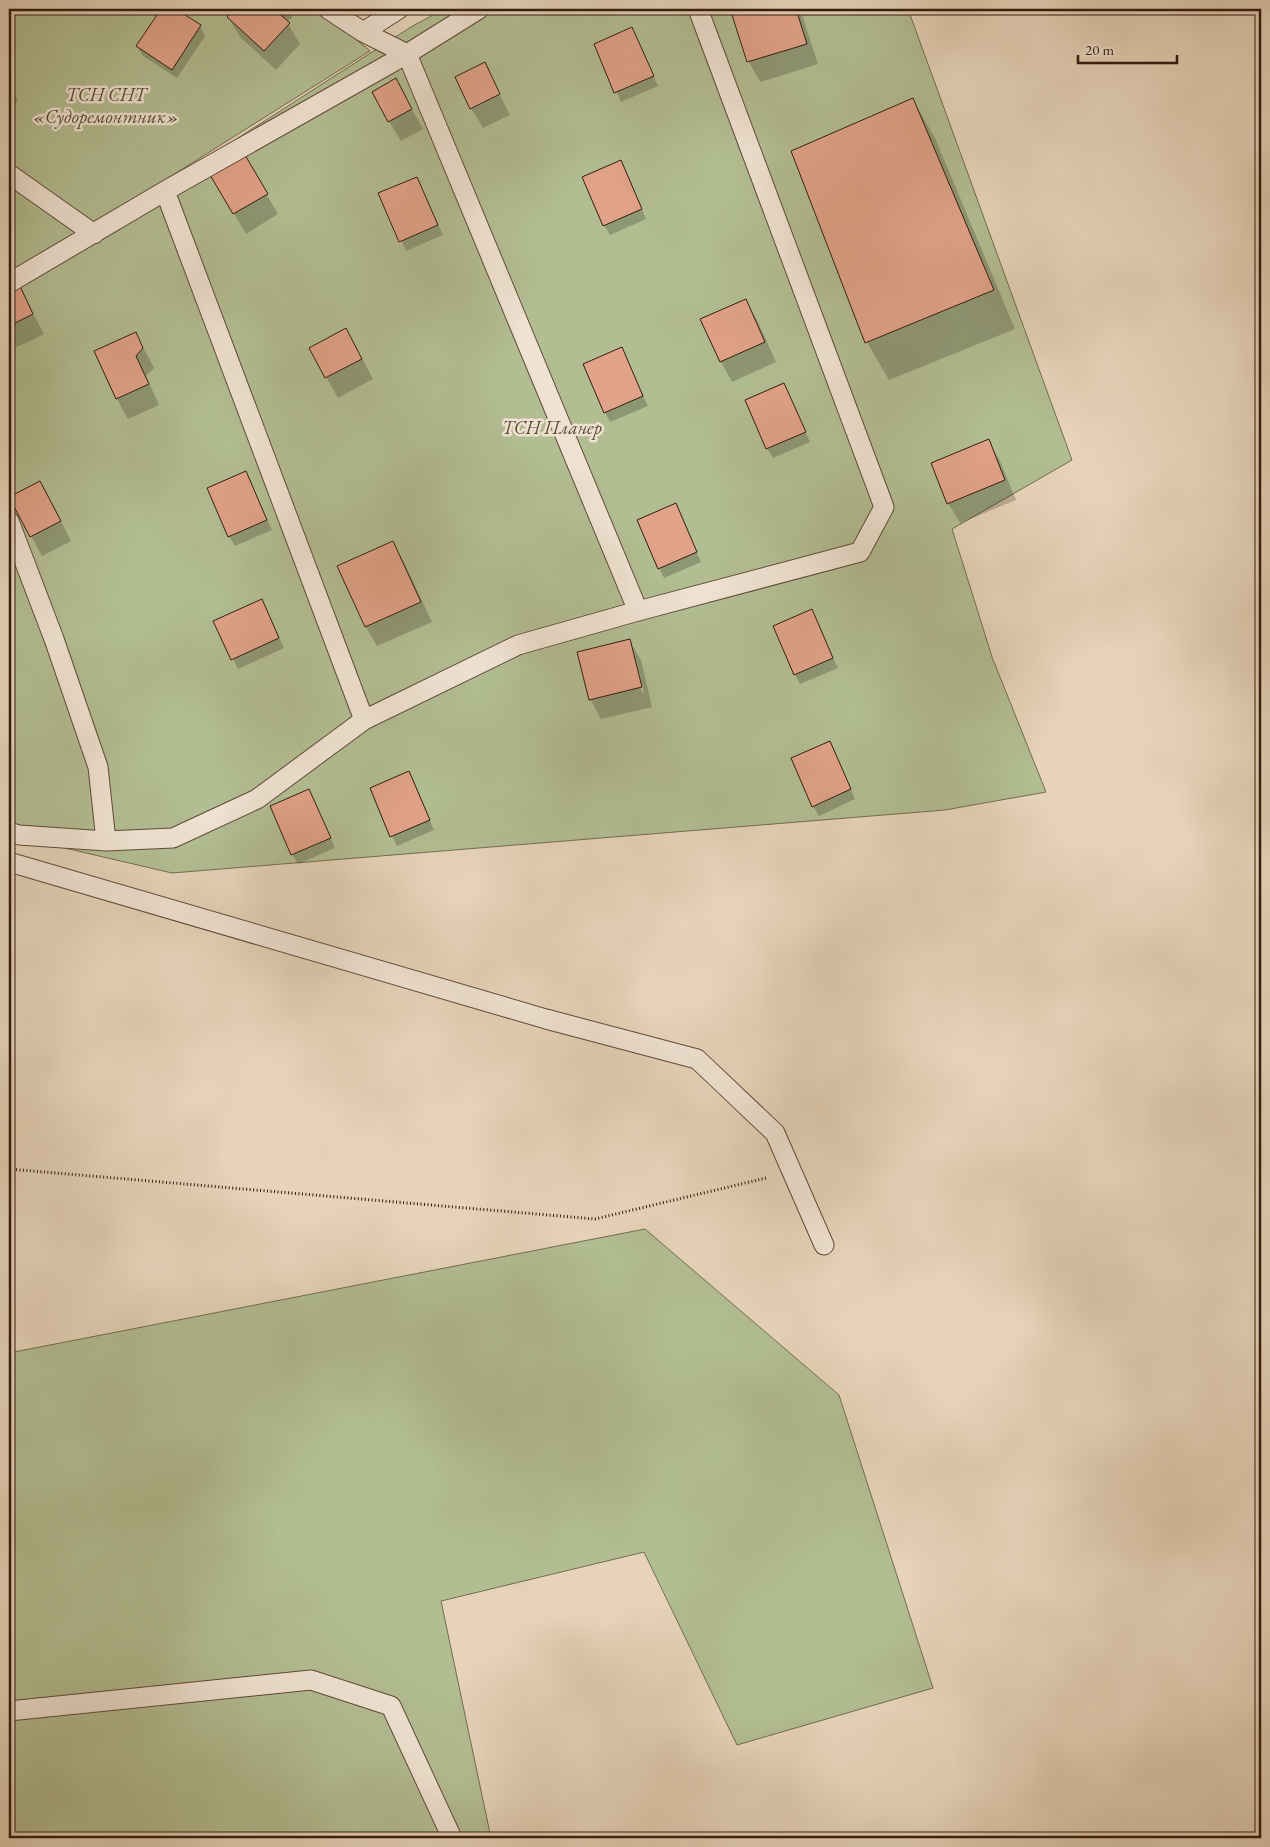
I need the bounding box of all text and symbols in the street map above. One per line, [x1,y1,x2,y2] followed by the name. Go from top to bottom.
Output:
[1078,32,1176,64] scale bar
[1085,40,1114,59] text: 20 m
[33,82,179,129] park label: ТСН СНТ «Судоремонтник»
[502,415,603,440] park label: ТСН Планер

